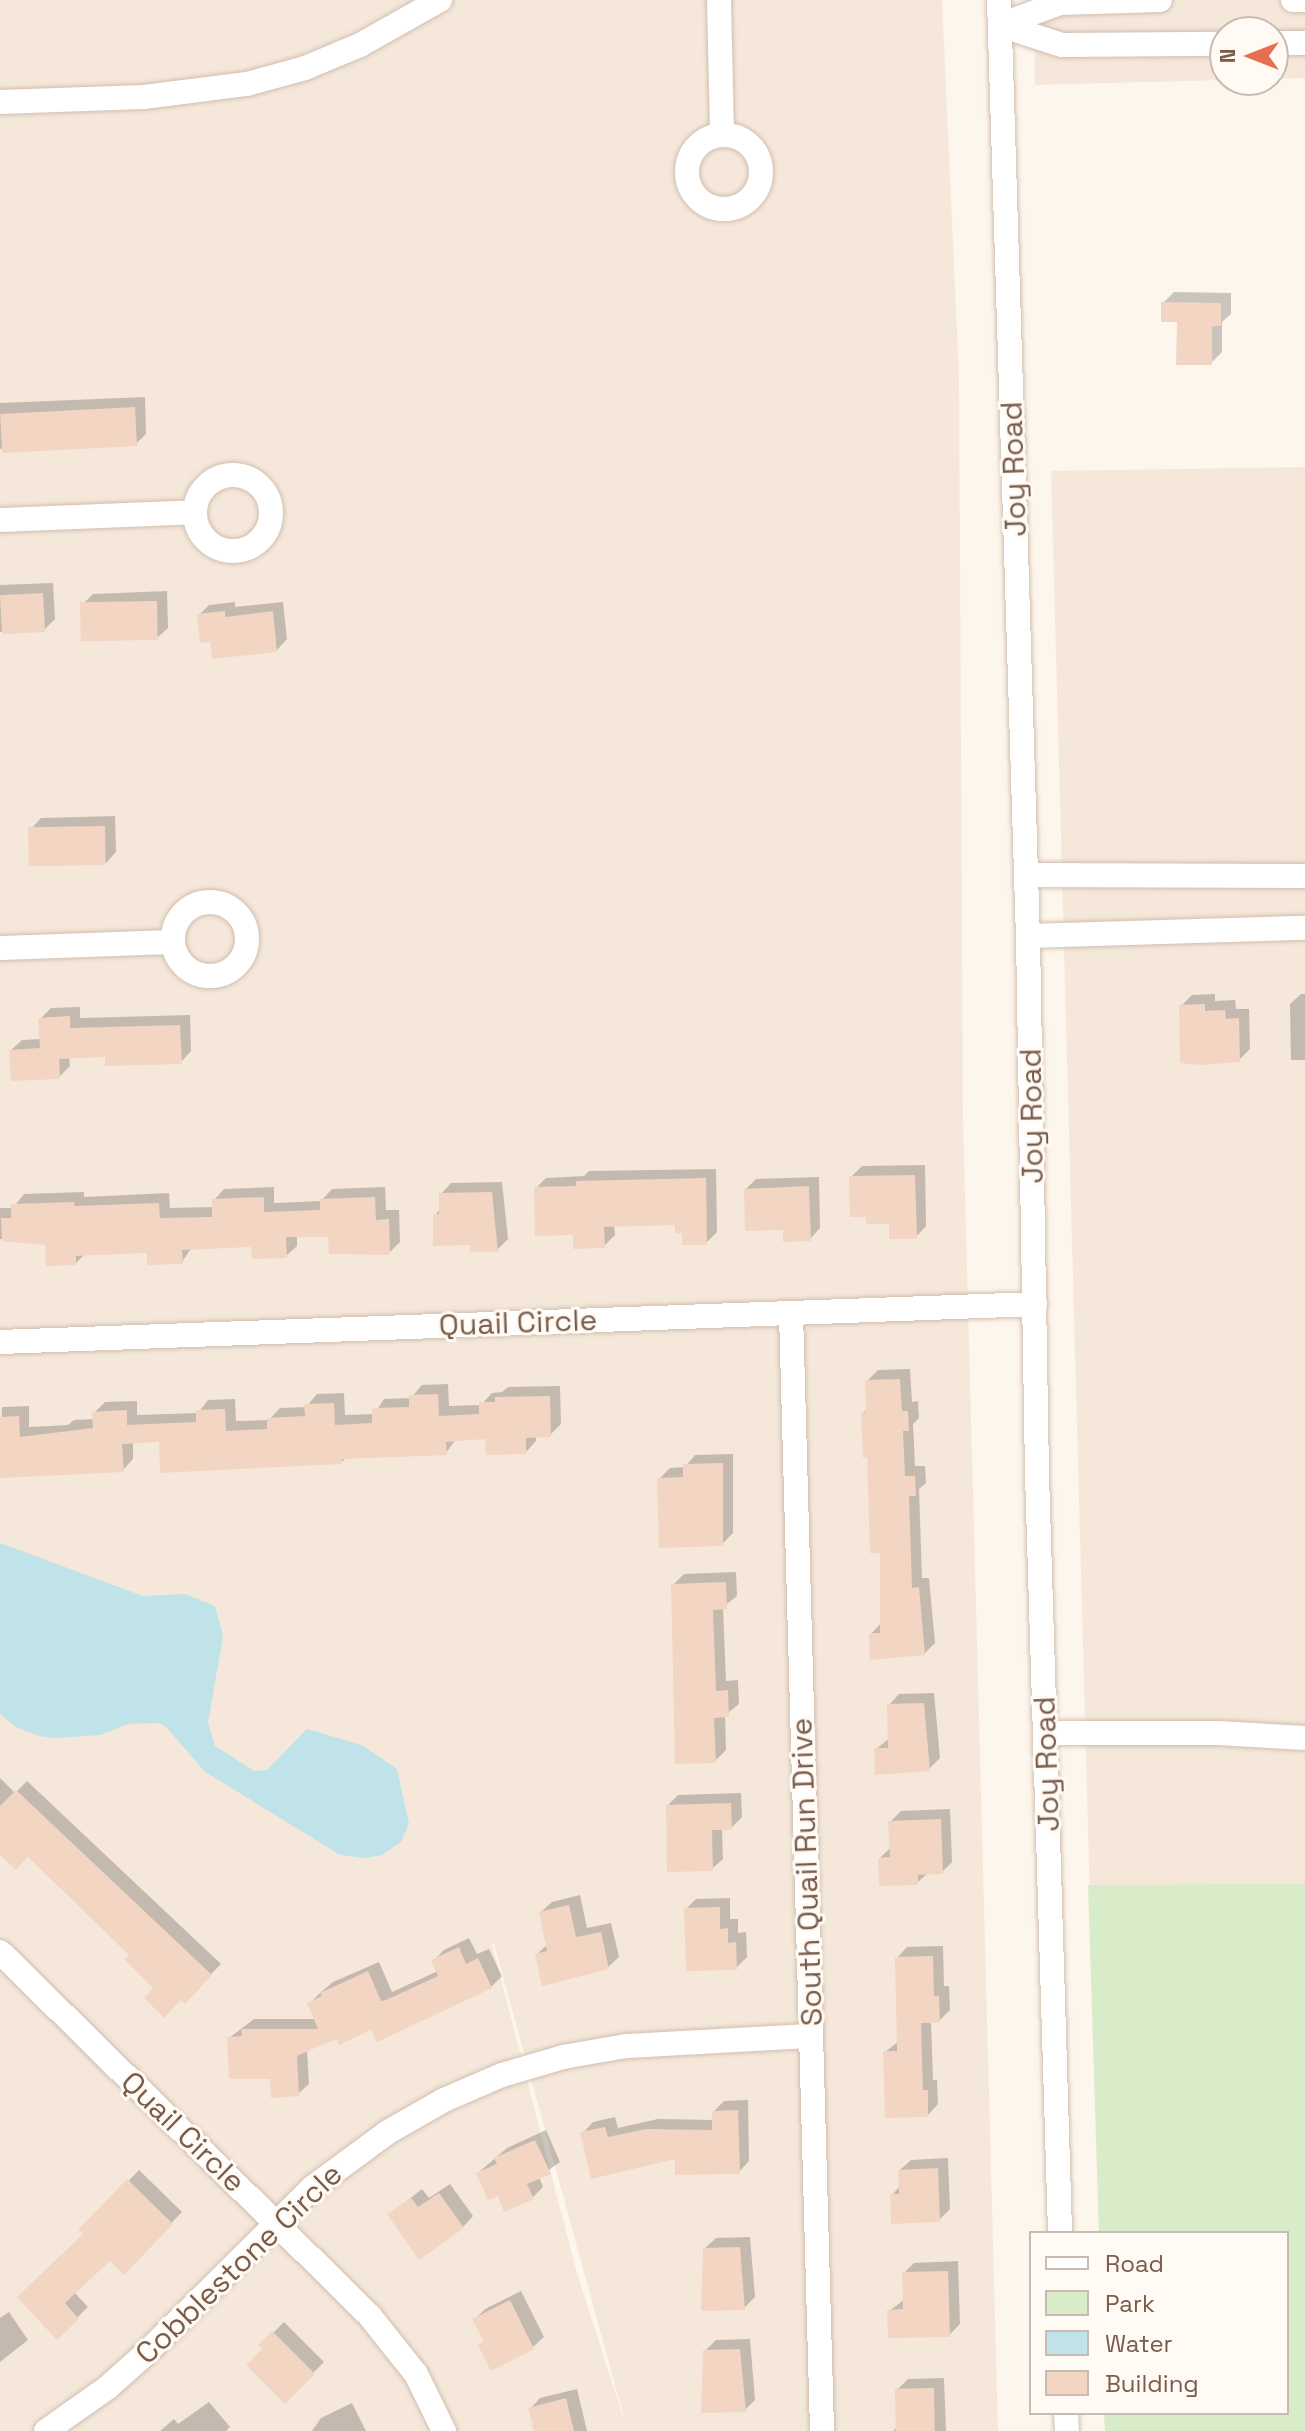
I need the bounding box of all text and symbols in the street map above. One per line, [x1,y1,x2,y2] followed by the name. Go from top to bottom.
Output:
[1209,16,1289,96] north arrow
[1213,49,1241,63] text: N
[994,401,1034,537] street label: Joy Road
[1013,1048,1051,1184] street label: Joy Road
[438,1302,598,1344] street label: Quail Circle
[1027,1696,1067,1832] street label: Joy Road
[784,1717,830,2027] street label: South Quail Run Drive
[113,2064,253,2200] street label: Quail Circle
[128,2156,350,2372] street label: Cobblestone Circle
[1029,2231,1289,2415] legend
[1105,2248,1164,2279] text: Road
[1105,2288,1155,2319] text: Park
[1105,2328,1173,2359] text: Water
[1105,2368,1199,2399] text: Building

